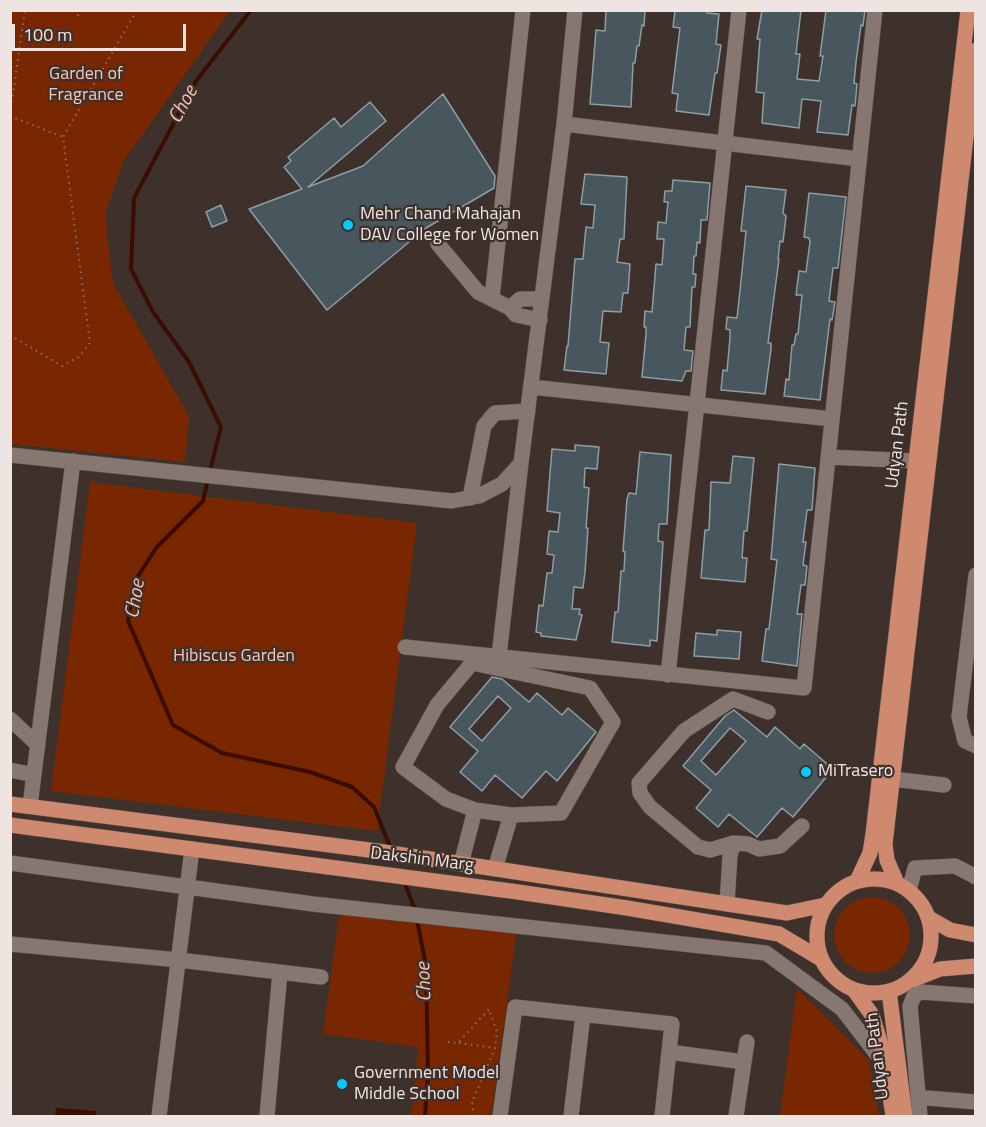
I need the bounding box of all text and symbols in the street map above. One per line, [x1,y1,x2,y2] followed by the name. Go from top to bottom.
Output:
[15,12,189,50] scale bar
[23,21,72,48] text: 100 m
[48,64,124,106] park label: Garden of Fragrance
[164,82,204,128] water label: Choe
[360,204,539,246] place label: Mehr Chand Mahajan DAV College for Women
[341,218,355,232] marker: Mehr Chand Mahajan DAV College for Women
[882,400,914,490] street label: Udyan Path
[121,578,151,620] water label: Choe
[173,646,295,668] park label: Hibiscus Garden
[818,761,893,783] place label: MiTrasero
[799,765,813,779] marker: MiTrasero
[369,843,475,877] street label: Dakshin Marg
[412,962,438,1002] water label: Choe
[862,1011,894,1101] street label: Udyan Path
[354,1063,499,1106] place label: Government Model Middle School
[335,1077,349,1091] marker: Government Model Middle School

